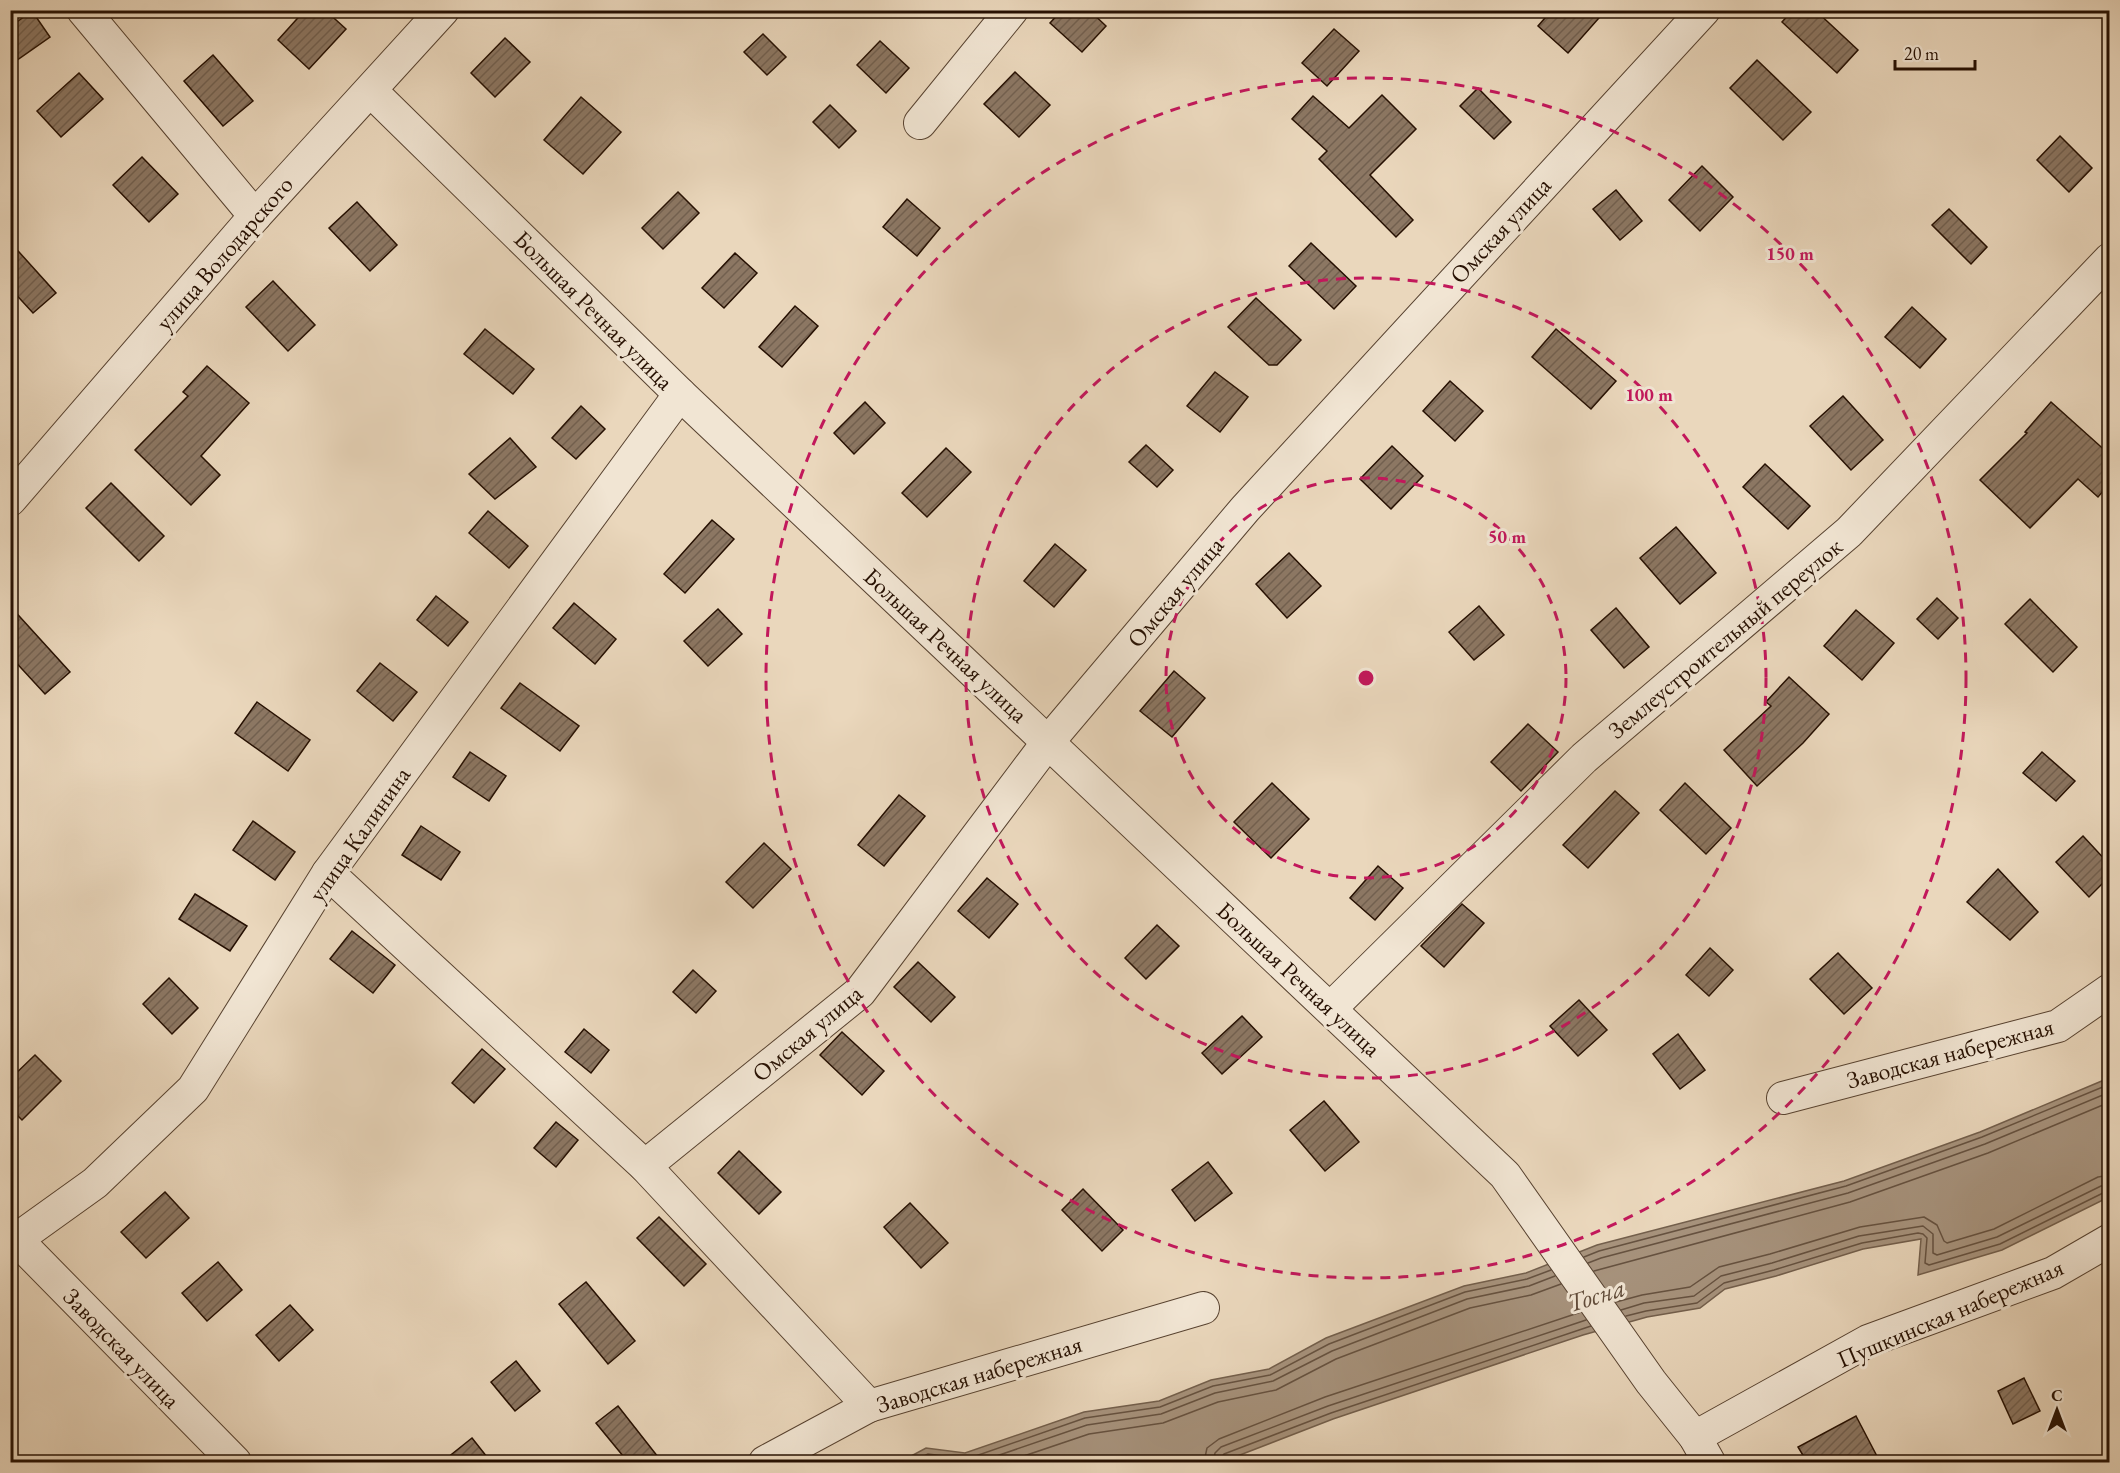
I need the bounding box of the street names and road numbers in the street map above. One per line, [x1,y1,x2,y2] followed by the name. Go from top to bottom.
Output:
[148,169,300,337] street label: улица Володарского
[1443,170,1558,290] street label: Омская улица
[507,223,681,397] street label: Большая Речная улица
[1120,530,1231,654] street label: Омская улица
[1601,530,1849,745] street label: Землеустроительный переулок
[857,561,1035,730] street label: Большая Речная улица
[301,760,417,908] street label: улица Калинина
[1210,895,1388,1064] street label: Большая Речная улица
[745,977,869,1088] street label: Омская улица
[1843,1010,2057,1096] street label: Заводская набережная
[1832,1251,2068,1375] street label: Пушкинская набережная
[57,1281,188,1415] street label: Заводская улица
[872,1328,1086,1420] street label: Заводская набережная

